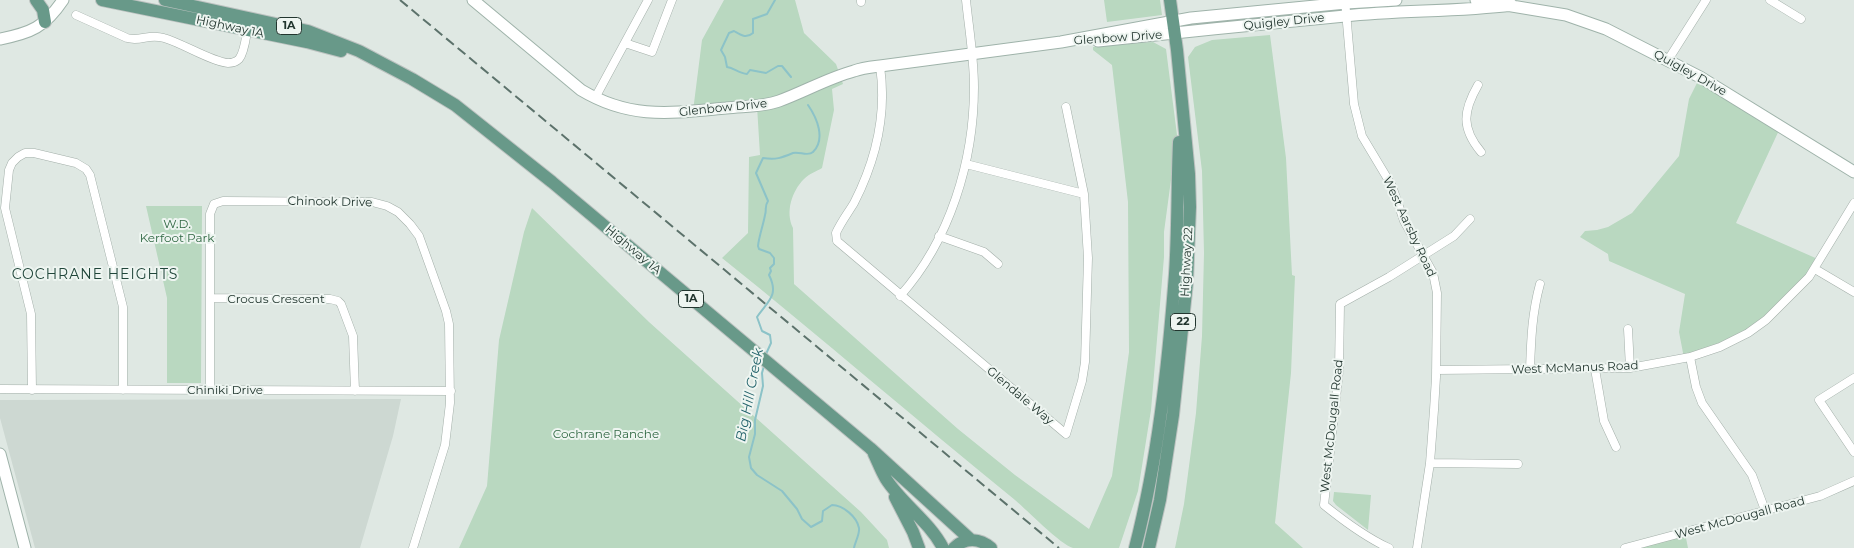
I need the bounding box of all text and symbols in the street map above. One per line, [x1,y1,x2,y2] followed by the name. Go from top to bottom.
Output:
[1243,11,1325,33] street label: Quigley Drive
[195,13,265,41] street label: Highway 1A
[276,18,302,34] road number: 1A
[1073,28,1163,48] street label: Glenbow Drive
[1651,47,1729,99] street label: Quigley Drive
[678,96,768,120] street label: Glenbow Drive
[1379,175,1439,279] street label: West Aarsby Road
[288,194,372,210] street label: Chinook Drive
[140,217,214,245] park label: W.D. Kerfoot Park
[602,222,664,278] street label: Highway 1A
[1178,227,1196,297] street label: Highway 22
[10,267,180,283] district label: COCHRANE HEIGHTS
[678,290,704,308] road number: 1A
[227,292,325,306] street label: Crocus Crescent
[1170,314,1196,331] road number: 22
[733,347,767,443] water label: Big Hill Creek
[1318,359,1346,493] street label: West McDougall Road
[1511,359,1639,377] street label: West McManus Road
[984,364,1056,428] street label: Glendale Way
[187,383,263,397] street label: Chiniki Drive
[553,427,659,441] park label: Cochrane Ranche
[1674,494,1806,542] street label: West McDougall Road

